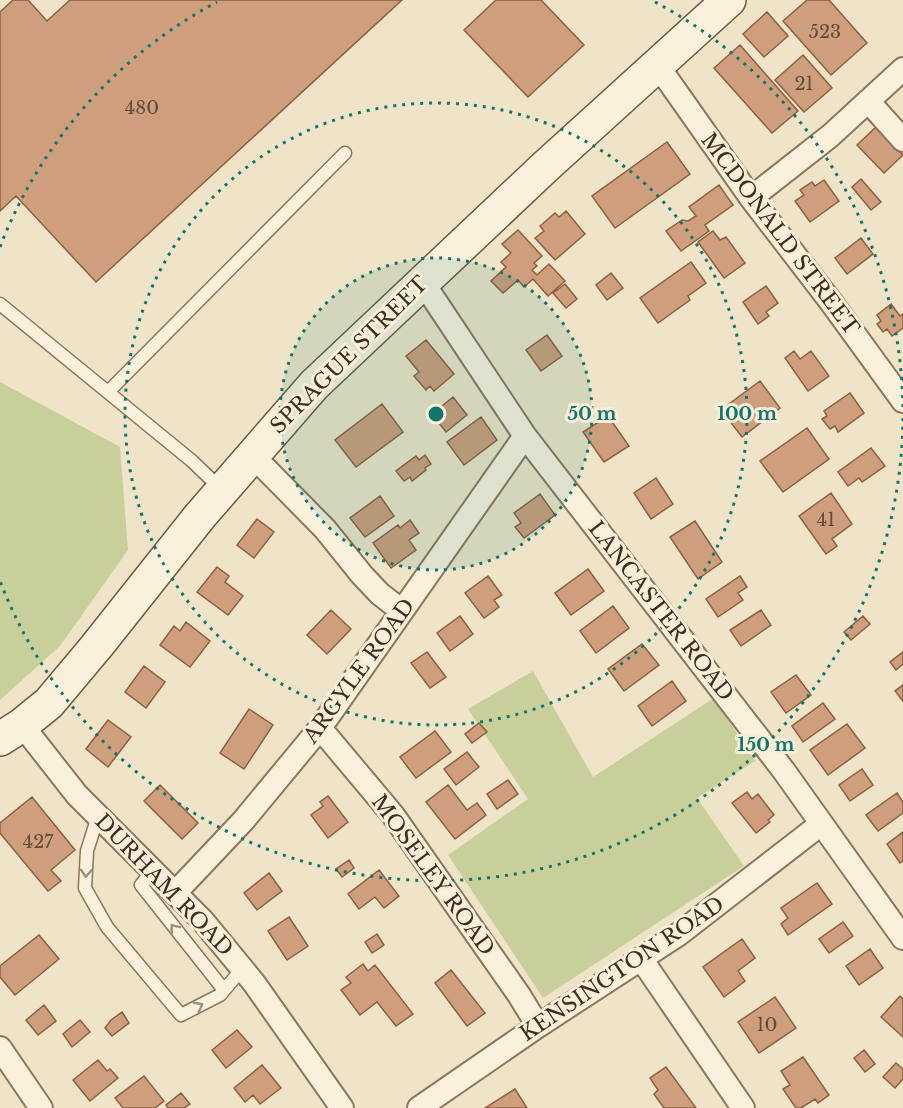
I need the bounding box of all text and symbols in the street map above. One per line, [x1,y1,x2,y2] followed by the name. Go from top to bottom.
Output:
[809,21,841,43] house number: 523
[794,73,814,95] house number: 21
[125,97,159,119] house number: 480
[695,128,865,340] street label: MCDONALD STREET
[265,271,433,439] street label: SPRAGUE STREET
[568,403,617,425] text: 50 m
[717,403,777,425] text: 100 m
[426,404,446,424] centre of rings
[817,509,835,531] house number: 41
[583,516,739,706] street label: LANCASTER ROAD
[297,594,420,749] street label: ARGYLE ROAD
[738,734,795,756] text: 150 m
[366,789,500,961] street label: MOSELEY ROAD
[89,808,239,962] street label: DURHAM ROAD
[23,831,54,853] house number: 427
[80,868,93,877] one-way arrow
[515,891,729,1047] street label: KENSINGTON ROAD
[171,924,182,935] one-way arrow
[192,1002,203,1013] one-way arrow
[757,1014,777,1036] house number: 10

